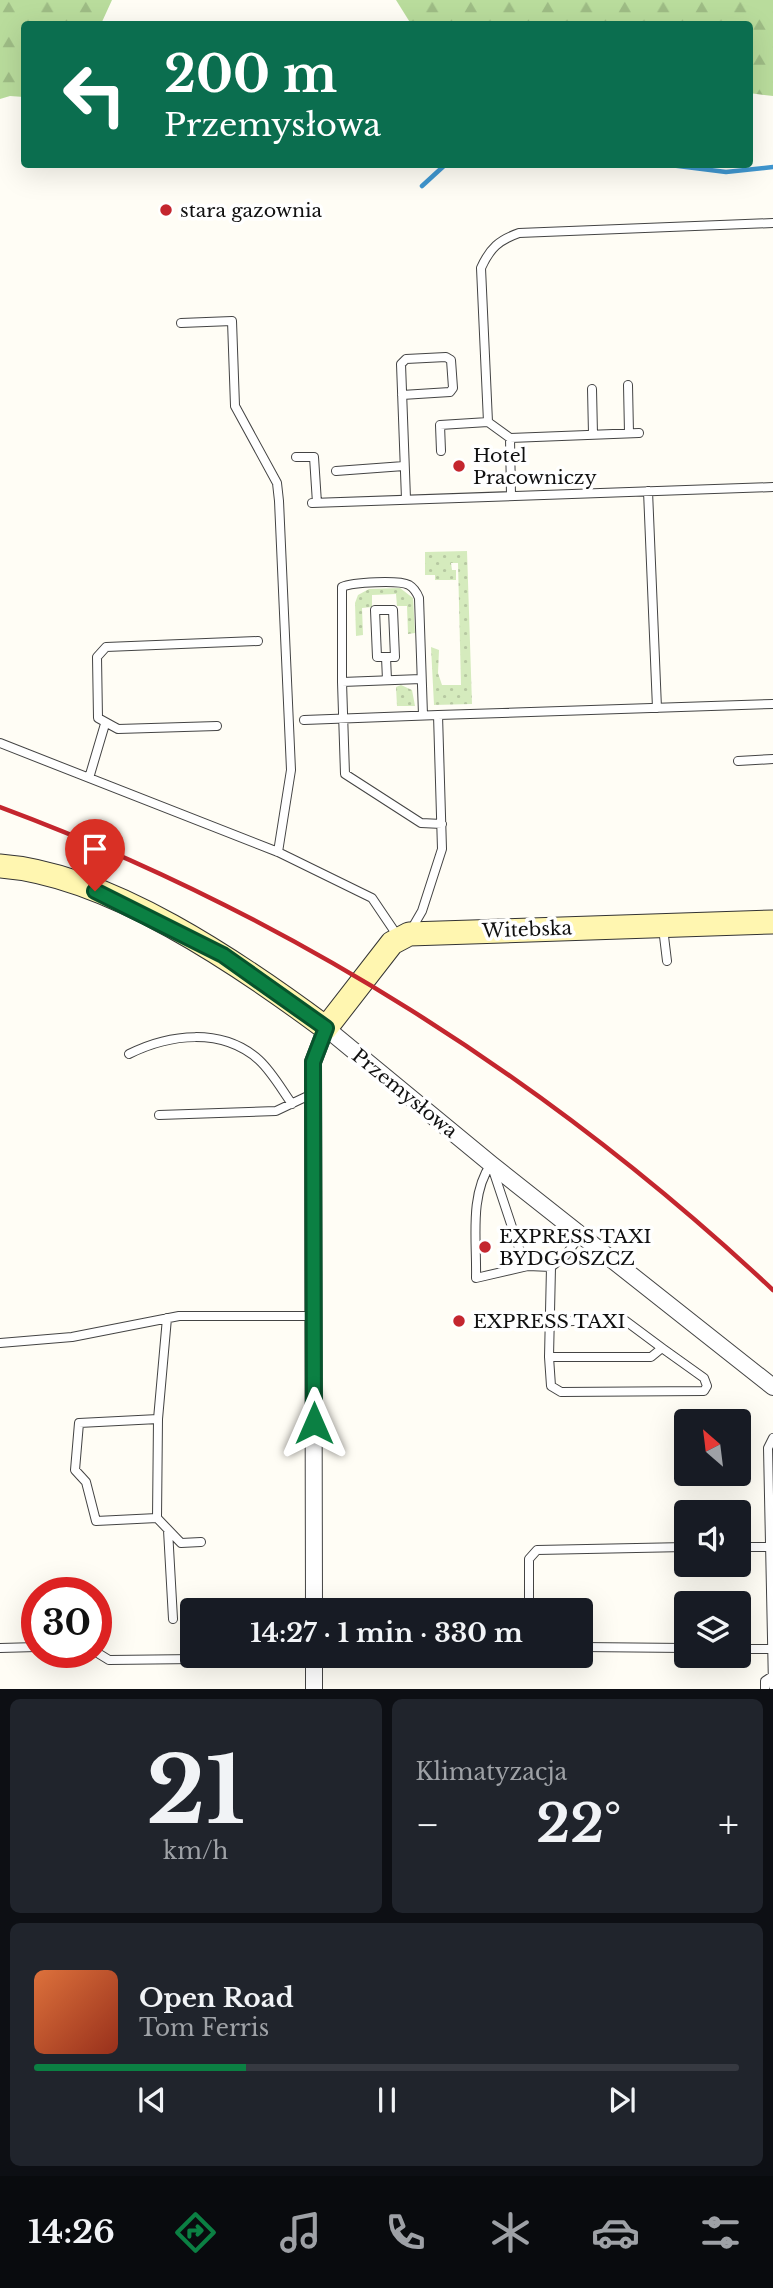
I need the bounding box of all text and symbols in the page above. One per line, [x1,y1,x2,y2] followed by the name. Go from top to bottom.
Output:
[164,44,337,105] text: 200 m
[49,49,140,140] icon: left
[164,105,381,145] text: Przemysłowa
[180,199,322,222] place label: stara gazownia
[158,202,174,218] marker: stara gazownia
[473,444,597,489] place label: Hotel Pracowniczy
[451,458,467,474] marker: Hotel Pracowniczy
[65,819,125,891] pin
[76,830,114,868] icon: arrive
[481,916,573,943] street label: Witebska
[347,1044,462,1143] street label: Przemysłowa
[499,1225,652,1270] place label: EXPRESS TAXI BYDGOSZCZ
[477,1239,493,1255] marker: EXPRESS TAXI BYDGOSZCZ
[473,1310,626,1333] place label: EXPRESS TAXI
[451,1313,467,1329] marker: EXPRESS TAXI
[277,1386,351,1460] position arrow
[674,1409,751,1486] north arrow
[674,1409,751,1668] map controls
[674,1500,751,1577] button: sound
[21,1577,112,1668] speed limit sign: 30
[674,1591,751,1668] button: layers
[250,1617,523,1649] text: 14:27 · 1 min · 330 m
[146,1735,245,1848] text: 21
[416,1758,567,1786] text: Klimatyzacja
[536,1792,621,1856] text: 22°
[416,1801,440,1848] text: −
[718,1801,739,1848] text: +
[163,1837,228,1865] text: km/h
[139,1982,294,2014] text: Open Road
[139,2014,269,2042] text: Tom Ferris
[133,2081,171,2119] icon: previous
[368,2081,406,2119] icon: pause
[603,2081,641,2119] icon: next
[171,2208,220,2257] icon: directions
[276,2208,325,2257] icon: music
[381,2208,430,2257] icon: phone
[486,2208,535,2257] icon: climate
[591,2208,640,2257] icon: car
[696,2208,745,2257] icon: filters
[28,2212,115,2252] text: 14:26

